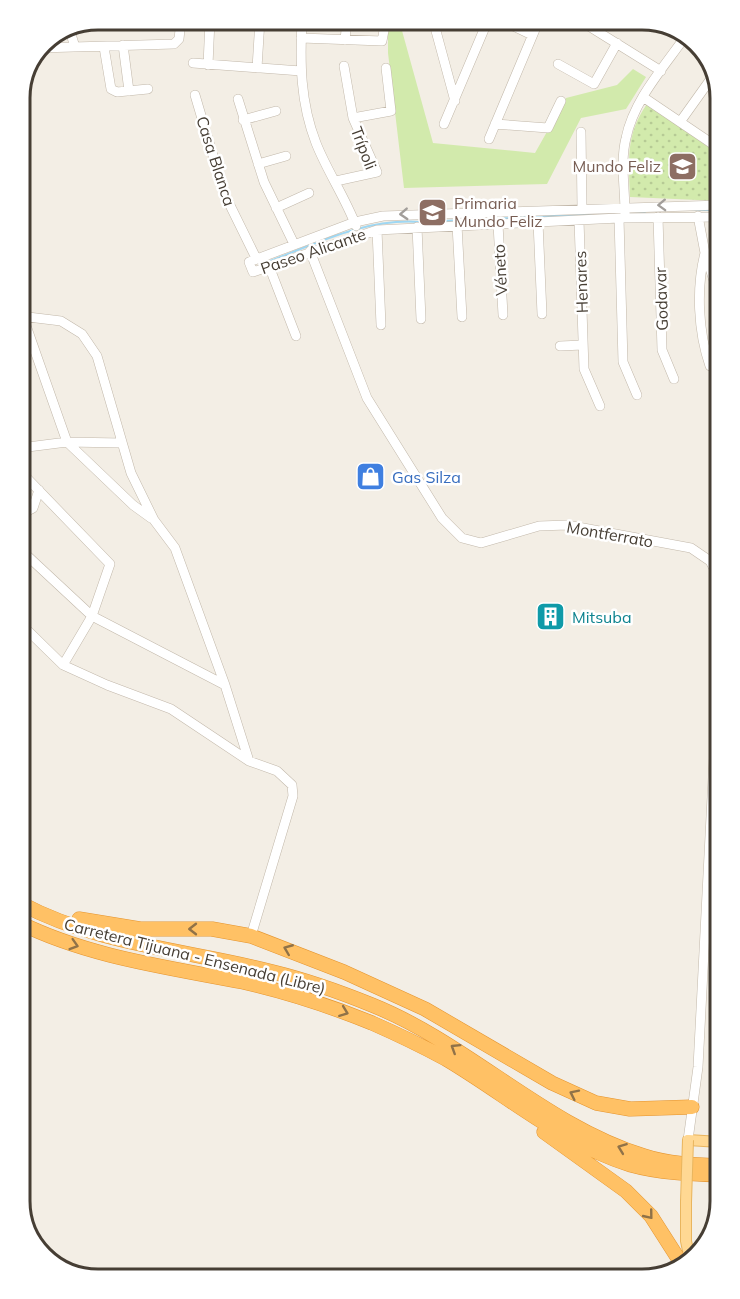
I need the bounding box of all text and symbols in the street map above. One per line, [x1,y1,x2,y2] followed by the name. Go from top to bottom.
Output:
[192,114,240,208] street label: Casa Blanca
[347,124,381,172] street label: Trípoli
[666,150,698,182] school or university icon: Mundo Feliz
[572,156,661,176] place label: Mundo Feliz
[454,193,543,231] place label: Primaria Mundo Feliz
[417,196,449,228] school or university icon: Primaria Mundo Feliz
[658,199,667,211] one-way arrow
[400,208,409,221] one-way arrow
[258,224,368,278] street label: Paseo Alicante
[489,244,511,296] street label: Véneto
[570,250,592,313] street label: Henares
[650,267,672,331] street label: Godavar
[355,461,387,493] shop icon: Gas Silza
[392,467,461,487] place label: Gas Silza
[565,517,655,551] street label: Montferrato
[535,601,567,633] building icon: Mitsuba
[572,607,632,627] place label: Mitsuba
[62,914,328,998] street label: Carretera Tijuana - Ensenada (Libre)
[189,923,198,935] one-way arrow
[68,938,79,950] one-way arrow
[283,944,293,957] one-way arrow
[338,1005,349,1017] one-way arrow
[451,1044,461,1056] one-way arrow
[569,1089,580,1101] one-way arrow
[617,1143,628,1155] one-way arrow
[641,1209,652,1220] one-way arrow

